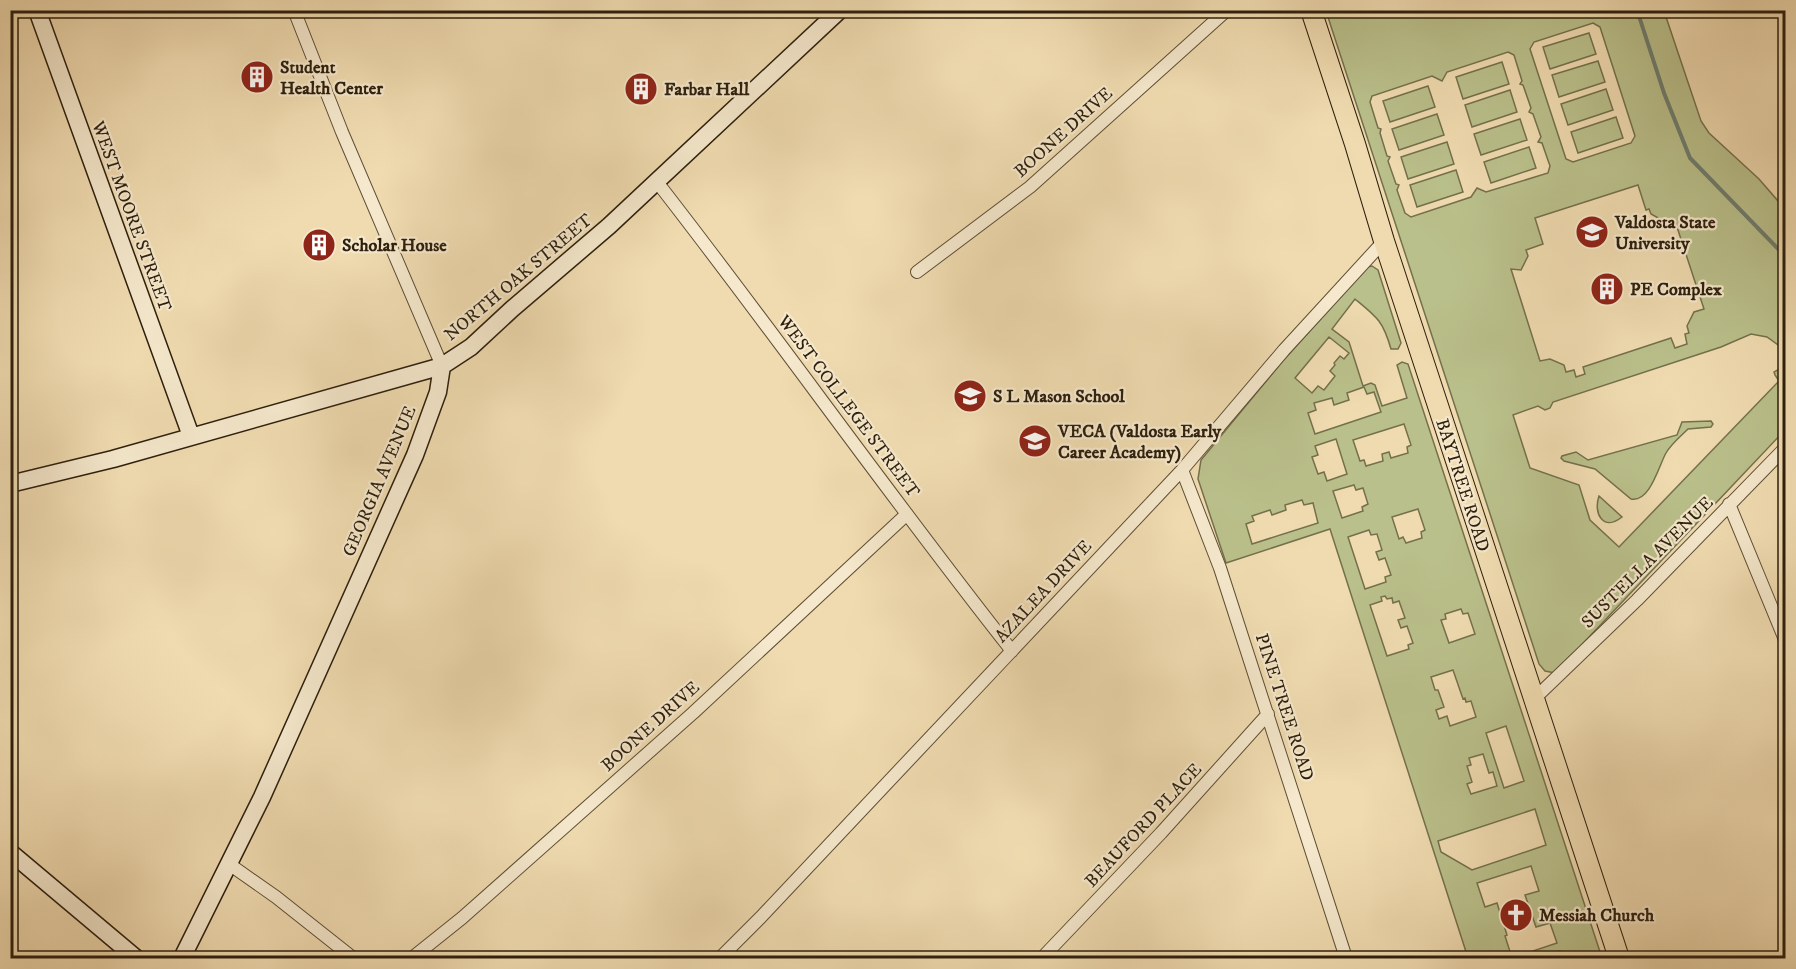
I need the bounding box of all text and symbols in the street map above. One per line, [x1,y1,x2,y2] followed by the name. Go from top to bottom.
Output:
[280,57,383,100] place label: Student Health Center
[239,59,275,95] building icon: Student Health Center
[623,71,659,107] building icon: Farbar Hall
[664,79,750,101] place label: Farbar Hall
[1010,83,1118,183] street label: BOONE DRIVE
[86,117,176,315] street label: WEST MOORE STREET
[440,209,597,346] street label: NORTH OAK STREET
[1614,212,1716,255] place label: Valdosta State University
[1574,214,1610,250] school or university icon: Valdosta State University
[301,227,337,263] building icon: Scholar House
[342,235,447,257] place label: Scholar House
[1589,271,1625,307] building icon: PE Complex
[1630,279,1722,301] place label: PE Complex
[772,310,924,502] street label: WEST COLLEGE STREET
[952,378,988,414] school or university icon: S L Mason School
[993,386,1125,408] place label: S L Mason School
[338,402,422,560] street label: GEORGIA AVENUE
[1430,416,1494,555] street label: BAYTREE ROAD
[1057,421,1222,464] place label: VECA (Valdosta Early Career Academy)
[1017,423,1053,459] school or university icon: VECA (Valdosta Early Career Academy)
[1577,492,1718,633] street label: SUSTELLA AVENUE
[991,536,1097,648] street label: AZALEA DRIVE
[1250,631,1318,784] street label: PINE TREE ROAD
[597,677,705,777] street label: BOONE DRIVE
[1081,759,1207,892] street label: BEAUFORD PLACE
[1498,897,1534,933] church icon: Messiah Church
[1539,905,1655,927] place label: Messiah Church

